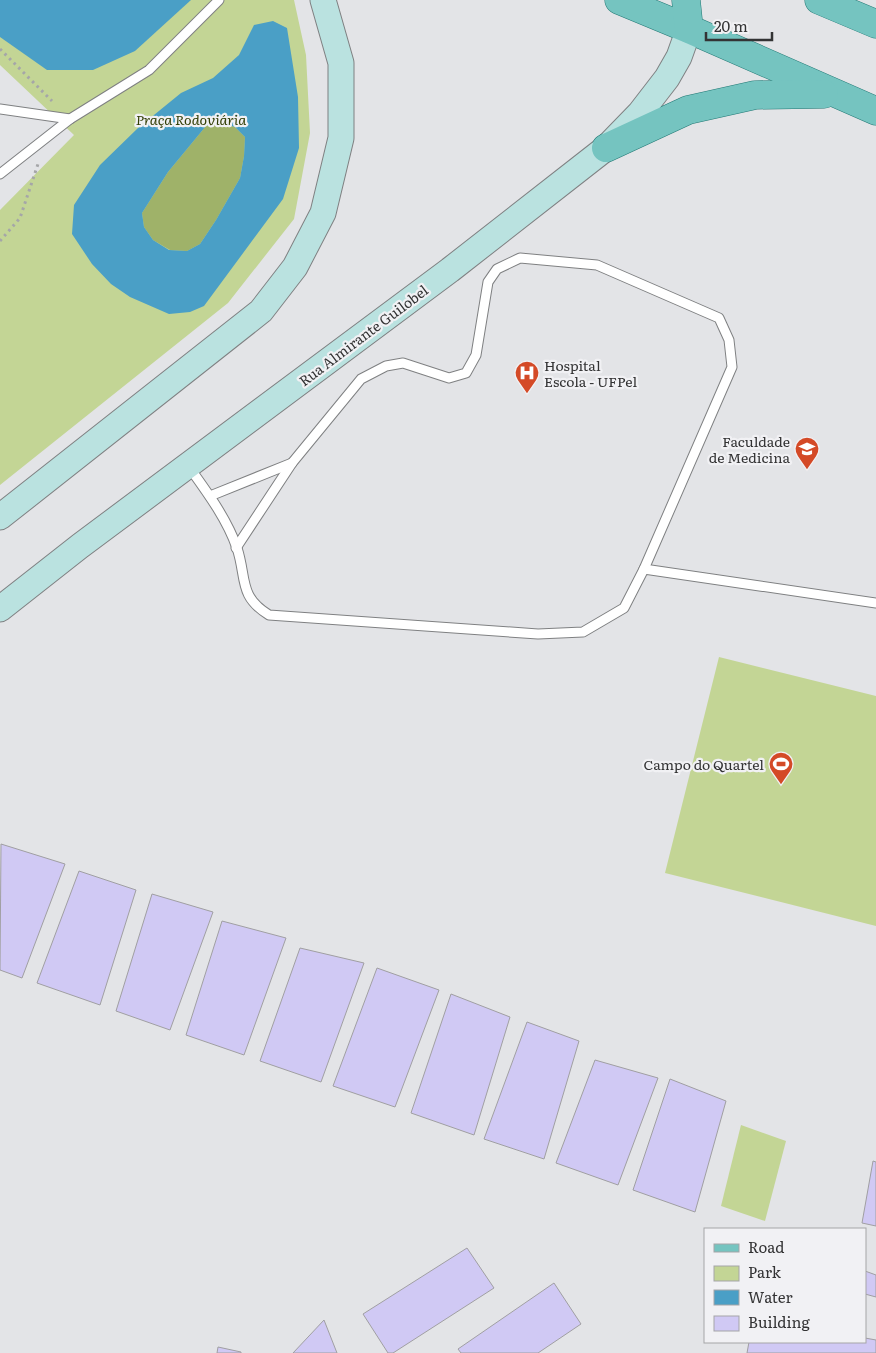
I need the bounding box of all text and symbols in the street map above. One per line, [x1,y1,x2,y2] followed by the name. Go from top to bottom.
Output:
[706,10,772,42] scale bar
[714,14,748,37] text: 20 m
[136,109,246,129] park label: Praça Rodoviária
[294,280,432,390] street label: Rua Almirante Guilobel
[544,355,637,391] place label: Hospital Escola - UFPel
[514,360,540,394] hospital icon: Hospital Escola - UFPel
[709,431,790,467] place label: Faculdade de Medicina
[794,436,820,470] school or university icon: Faculdade de Medicina
[768,751,794,785] sports icon: Campo do Quartel
[644,754,764,774] place label: Campo do Quartel
[704,1228,866,1343] legend
[748,1235,784,1258] text: Road
[748,1260,782,1283] text: Park
[748,1285,793,1308] text: Water
[748,1310,810,1333] text: Building

